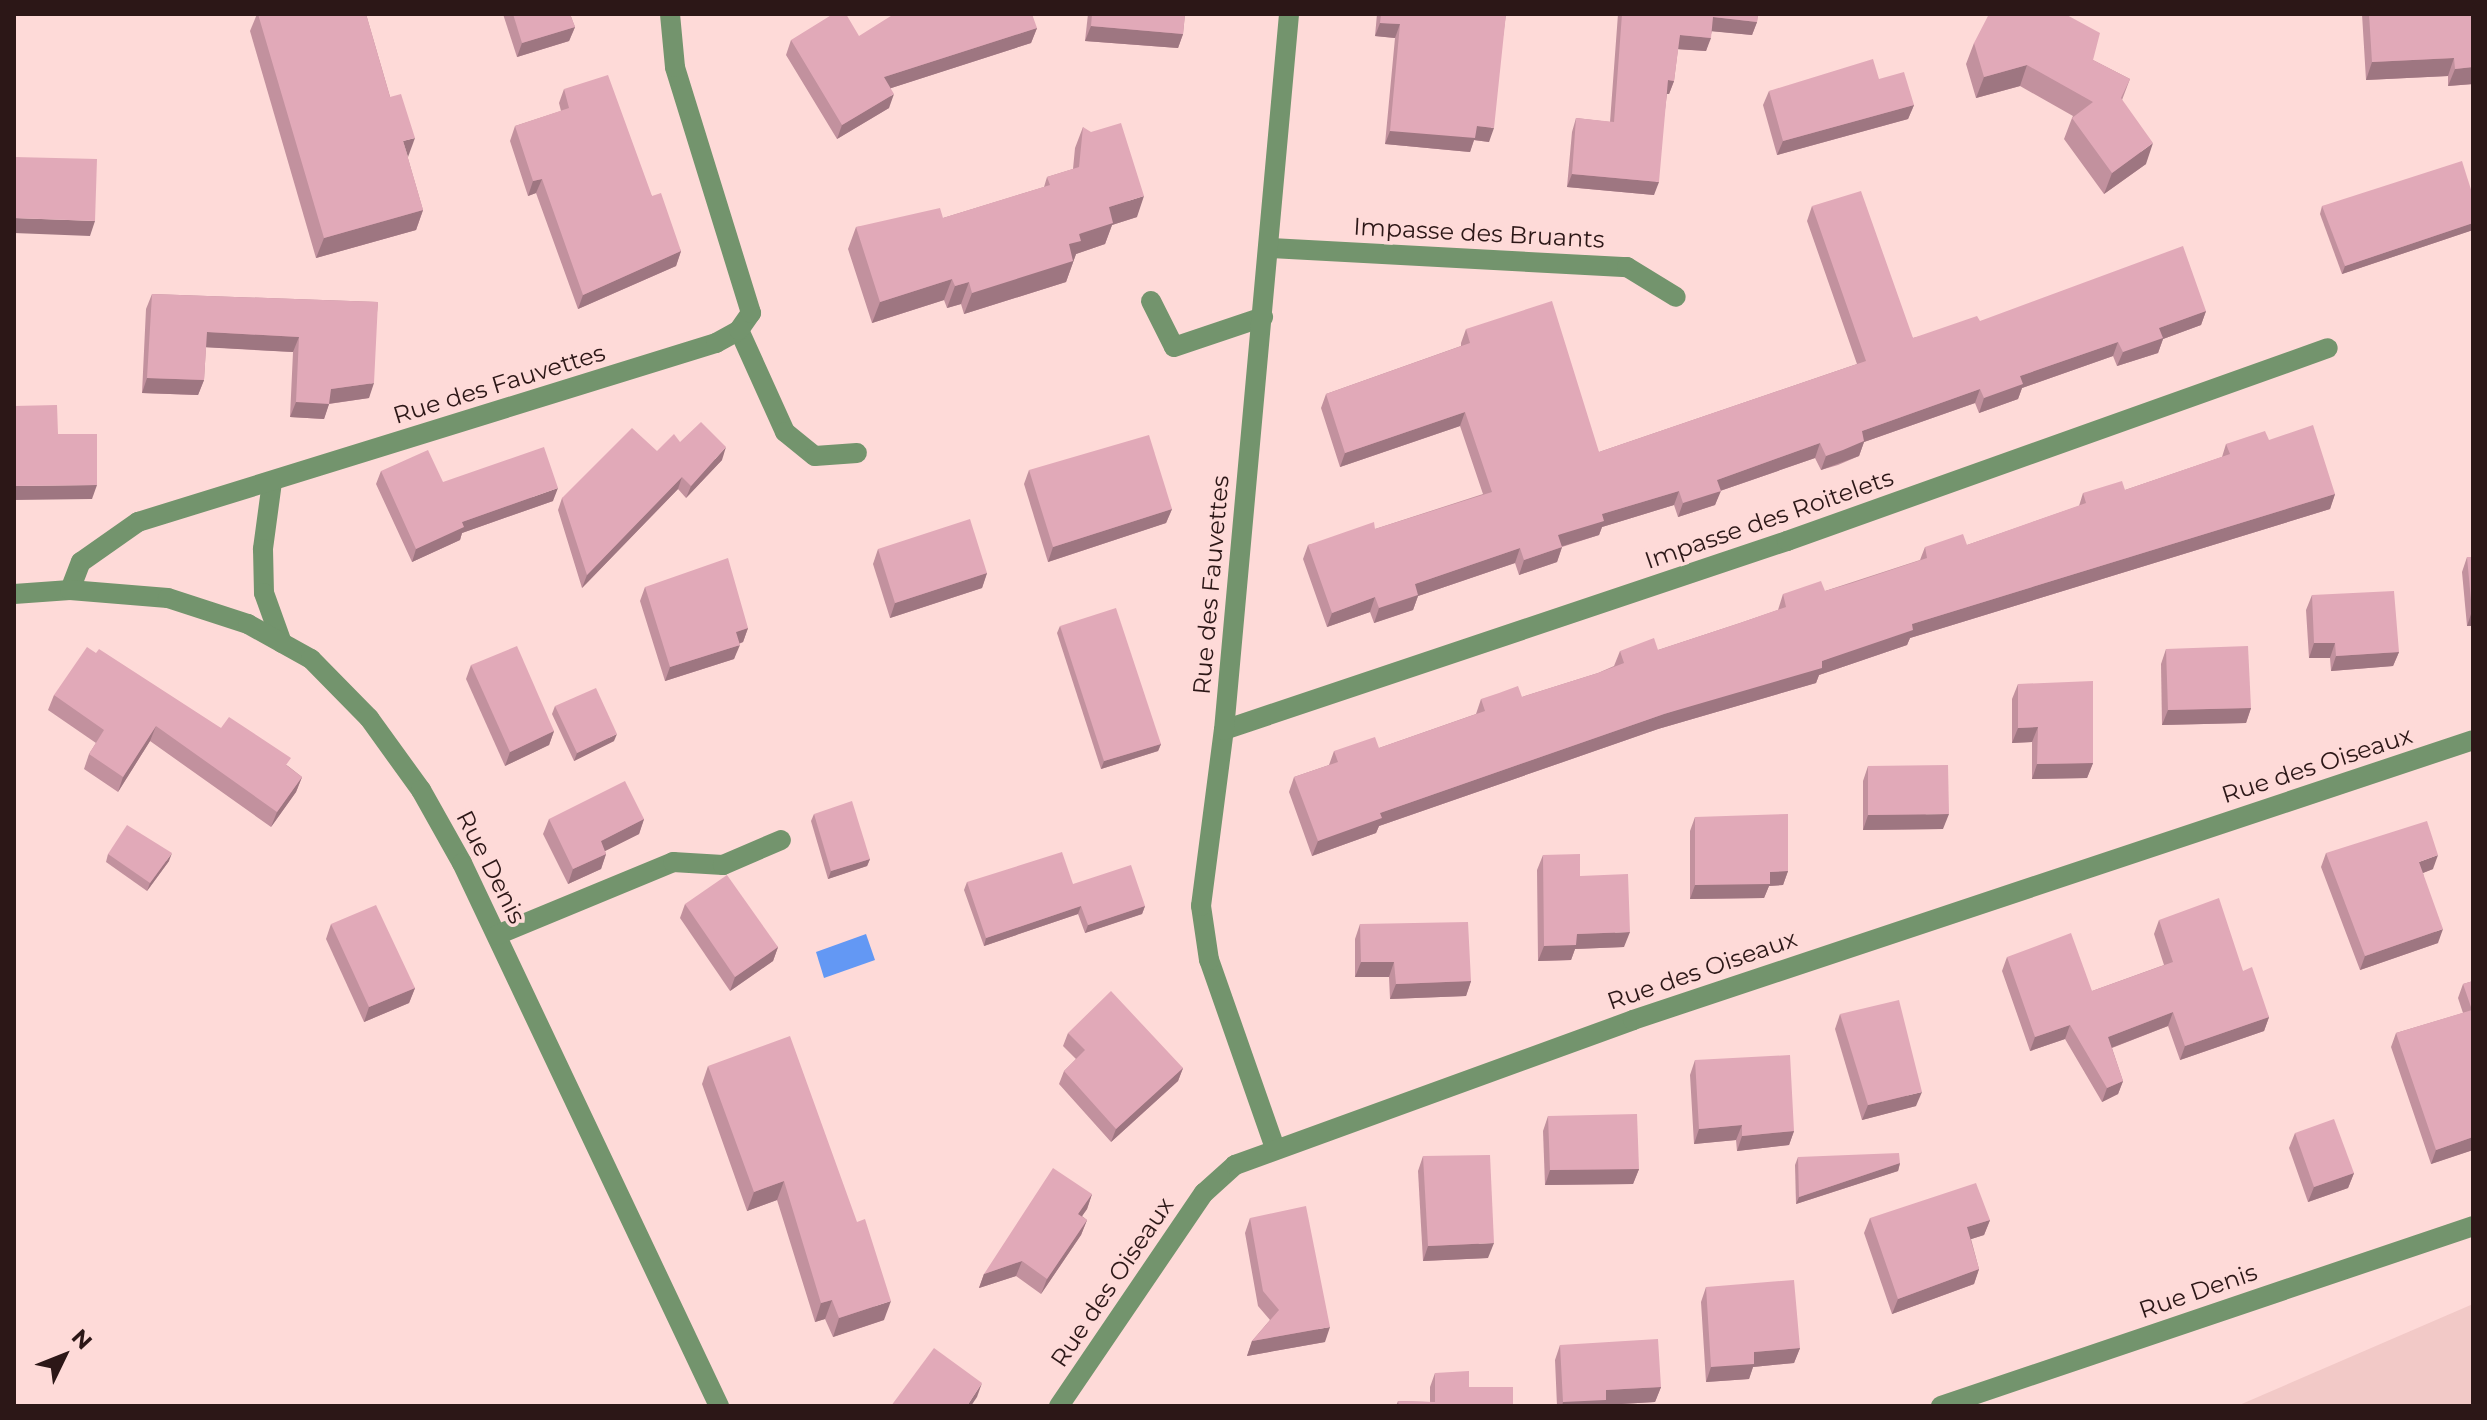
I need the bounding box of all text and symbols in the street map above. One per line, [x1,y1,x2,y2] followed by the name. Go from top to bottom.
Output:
[1353,212,1605,254] street label: Impasse des Bruants
[390,338,608,430] street label: Rue des Fauvettes
[1641,463,1897,575] street label: Impasse des Roitelets
[1187,474,1235,696] street label: Rue des Fauvettes
[2218,721,2416,809] street label: Rue des Oiseaux
[450,806,532,928] street label: Rue Denis
[1603,924,1801,1016] street label: Rue des Oiseaux
[1045,1192,1179,1372] street label: Rue des Oiseaux
[2135,1257,2261,1325] street label: Rue Denis
[24,1316,104,1396] north arrow
[66,1324,98,1355] text: N

